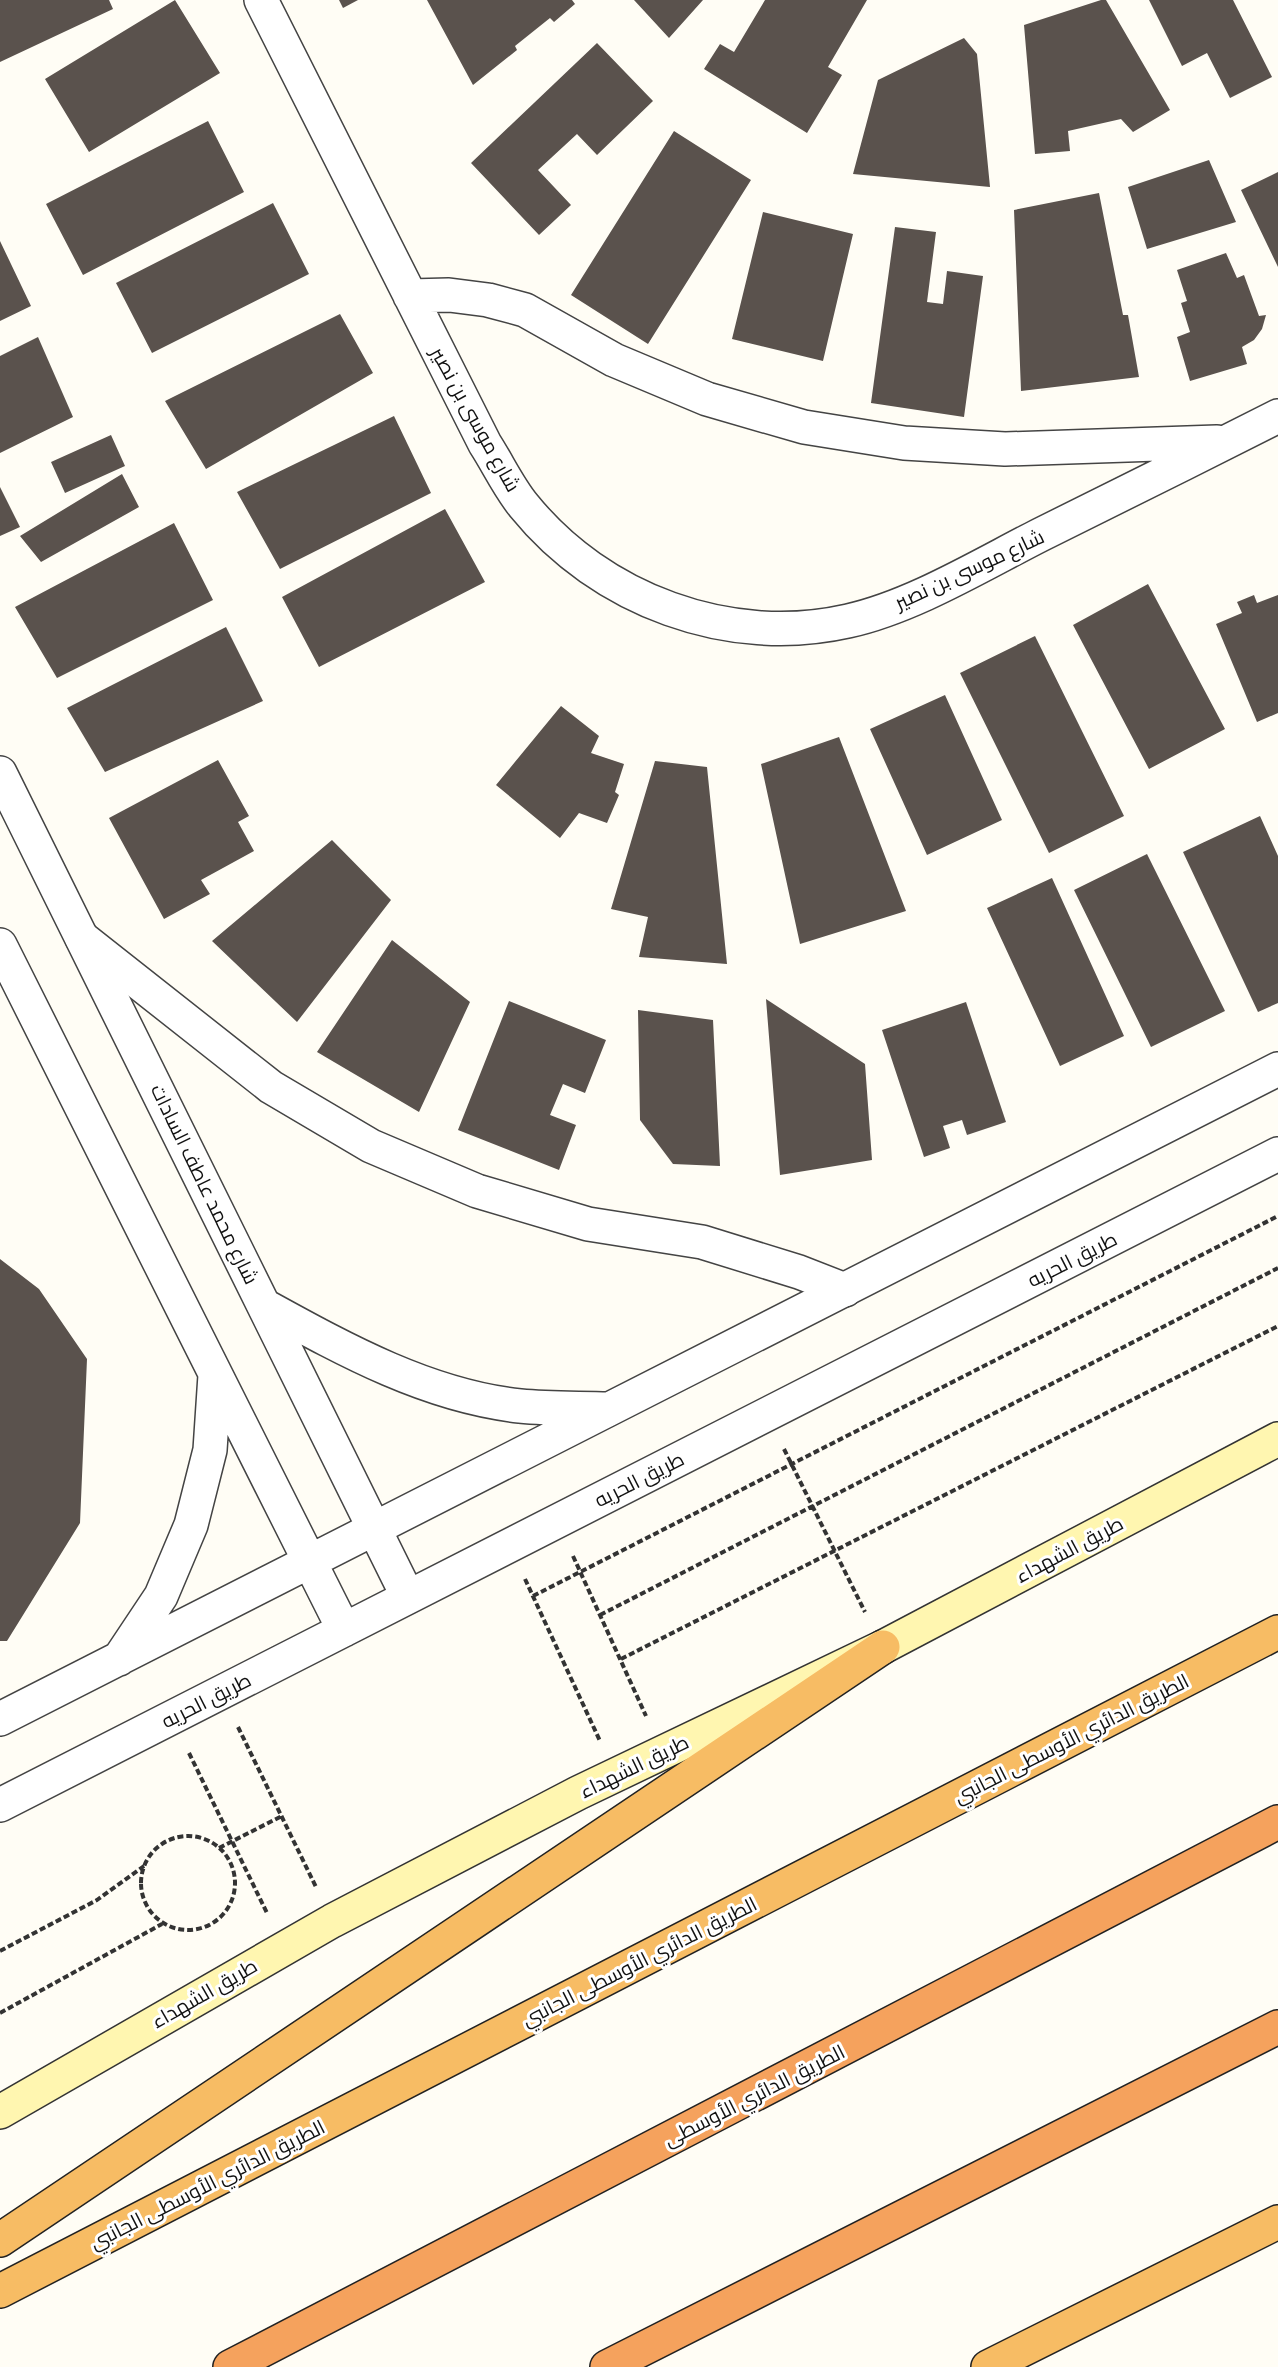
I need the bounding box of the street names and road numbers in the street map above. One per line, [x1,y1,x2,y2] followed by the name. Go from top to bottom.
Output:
[420,338,532,499] street label: شارع موسى بن نصير
[887,518,1050,620] street label: شارع موسى بن نصير
[140,1077,270,1291] street label: شارع محمد عاطف السادات
[1020,1220,1124,1298] street label: طريق الحريه
[587,1440,691,1518] street label: طريق الحريه
[1008,1505,1130,1593] street label: طريق الشهداء
[154,1661,258,1739] street label: طريق الحريه
[946,1662,1196,1814] street label: الطريق الدائري الأوسطى الجانبي
[573,1723,695,1809] street label: طريق الشهداء
[514,1885,764,2037] street label: الطريق الدائري الأوسطى الجانبي
[144,1947,264,2039] street label: طريق الشهداء
[656,2033,852,2157] street label: الطريق الدائري الأوسطى
[82,2108,332,2260] street label: الطريق الدائري الأوسطى الجانبي

